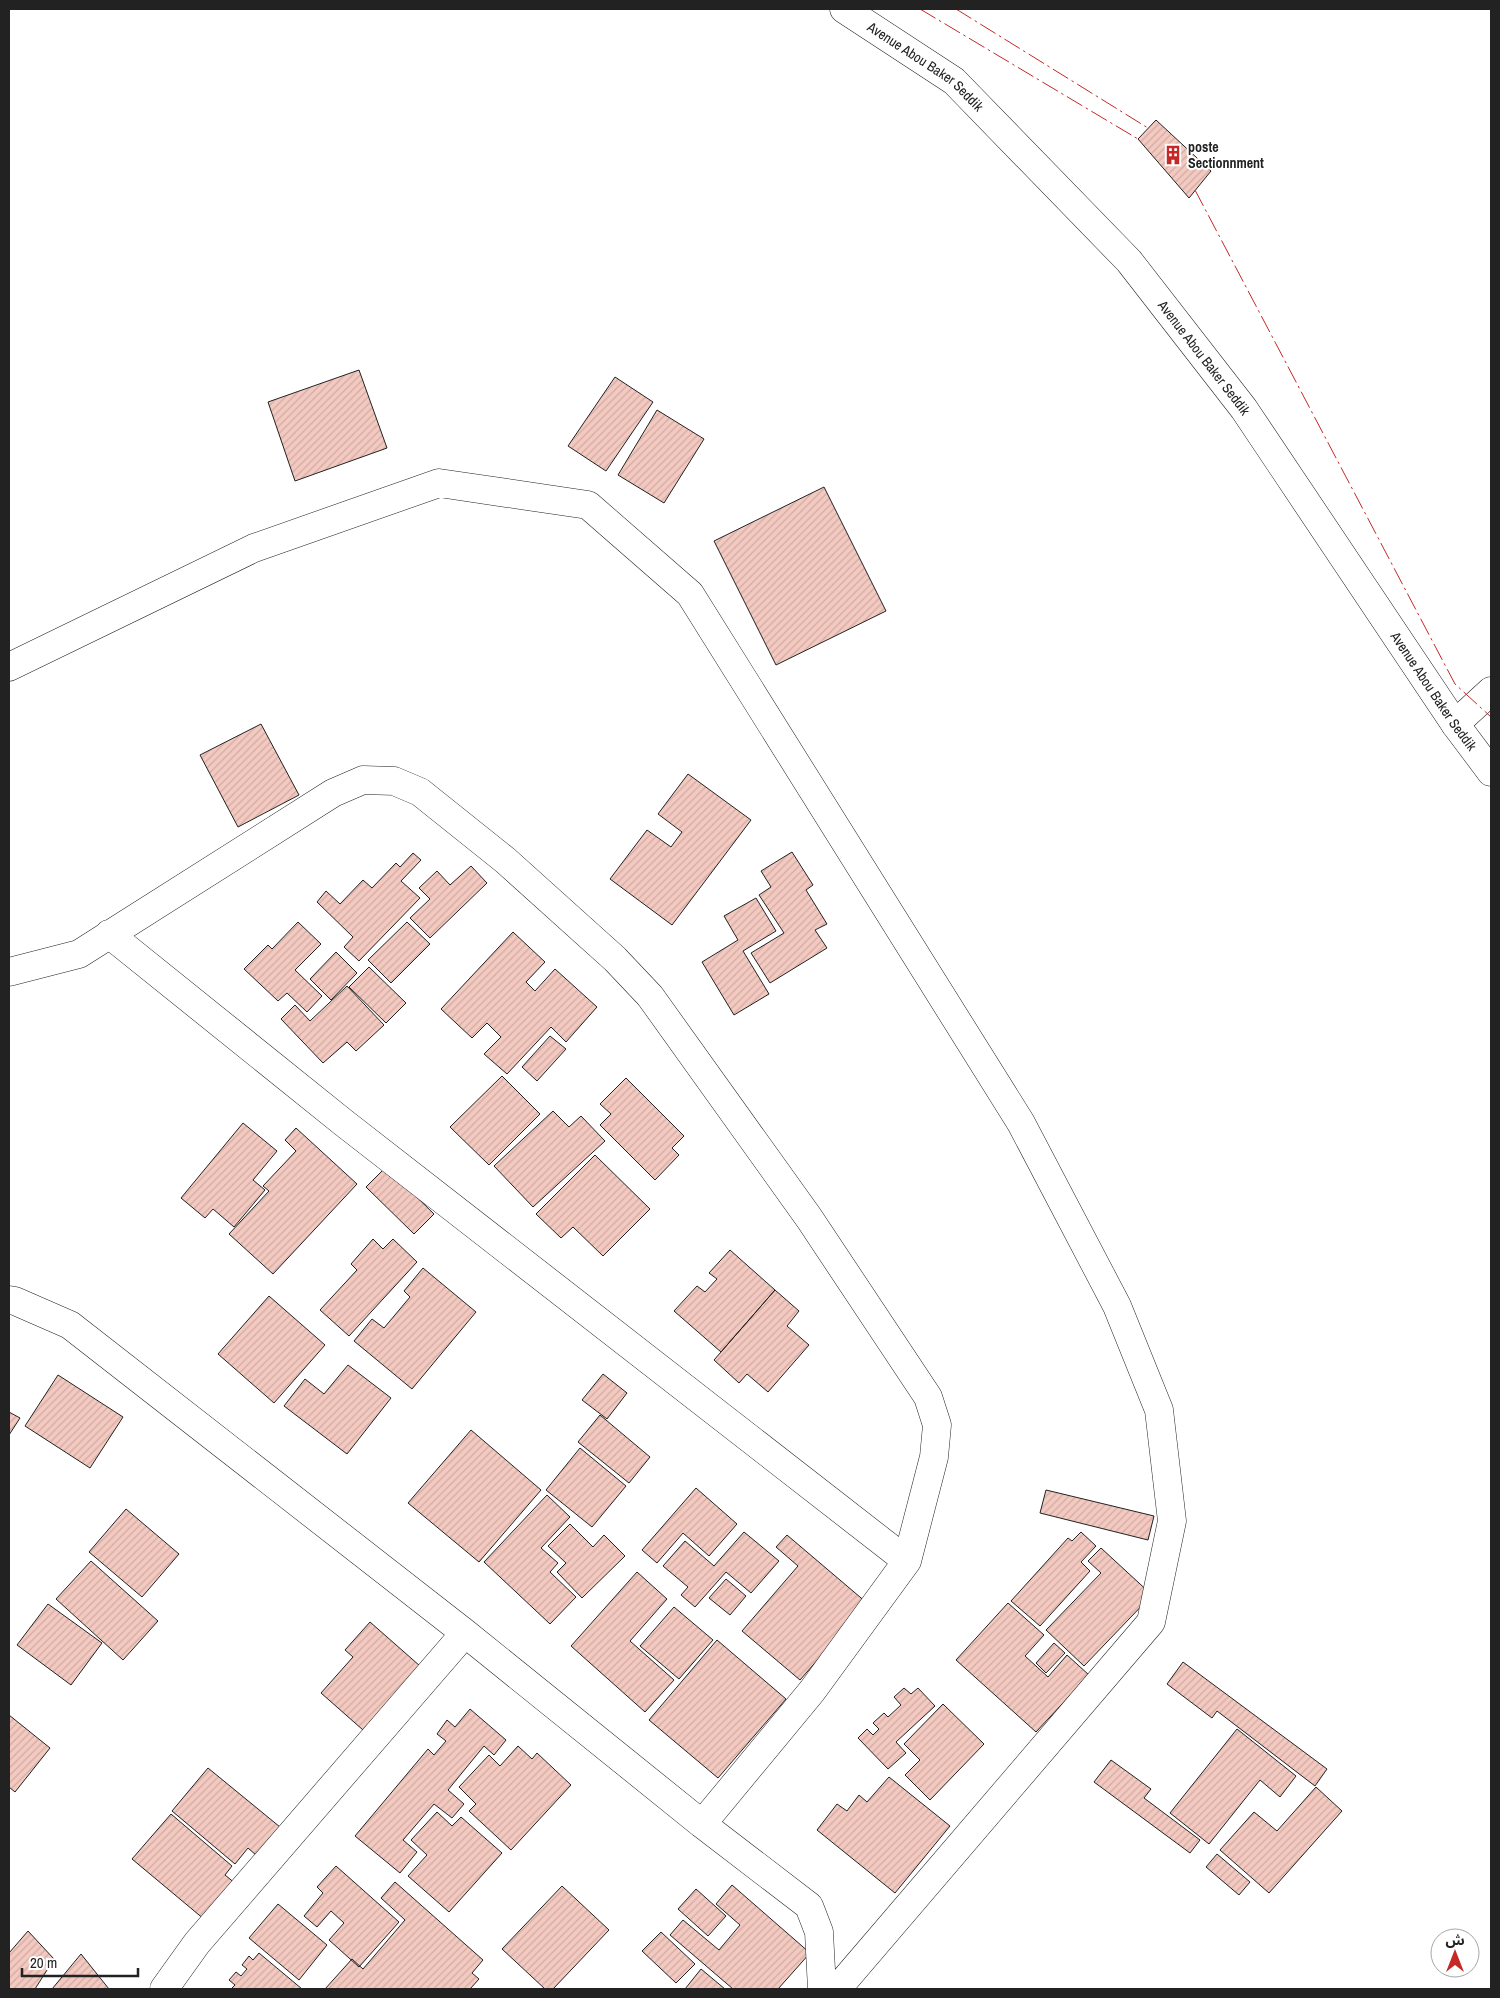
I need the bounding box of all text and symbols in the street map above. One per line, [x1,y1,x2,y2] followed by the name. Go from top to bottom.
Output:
[863,17,988,115] street label: Avenue Abou Baker Seddik
[1188,138,1264,172] place label: poste Sectionnment
[1162,144,1184,166] building icon: poste Sectionnment
[1153,296,1255,419] street label: Avenue Abou Baker Seddik
[1386,627,1481,755] street label: Avenue Abou Baker Seddik
[1430,1928,1480,1978] north arrow
[1445,1931,1465,1949] text: ش
[22,1946,139,1978] scale bar
[30,1952,57,1973] text: 20 m

